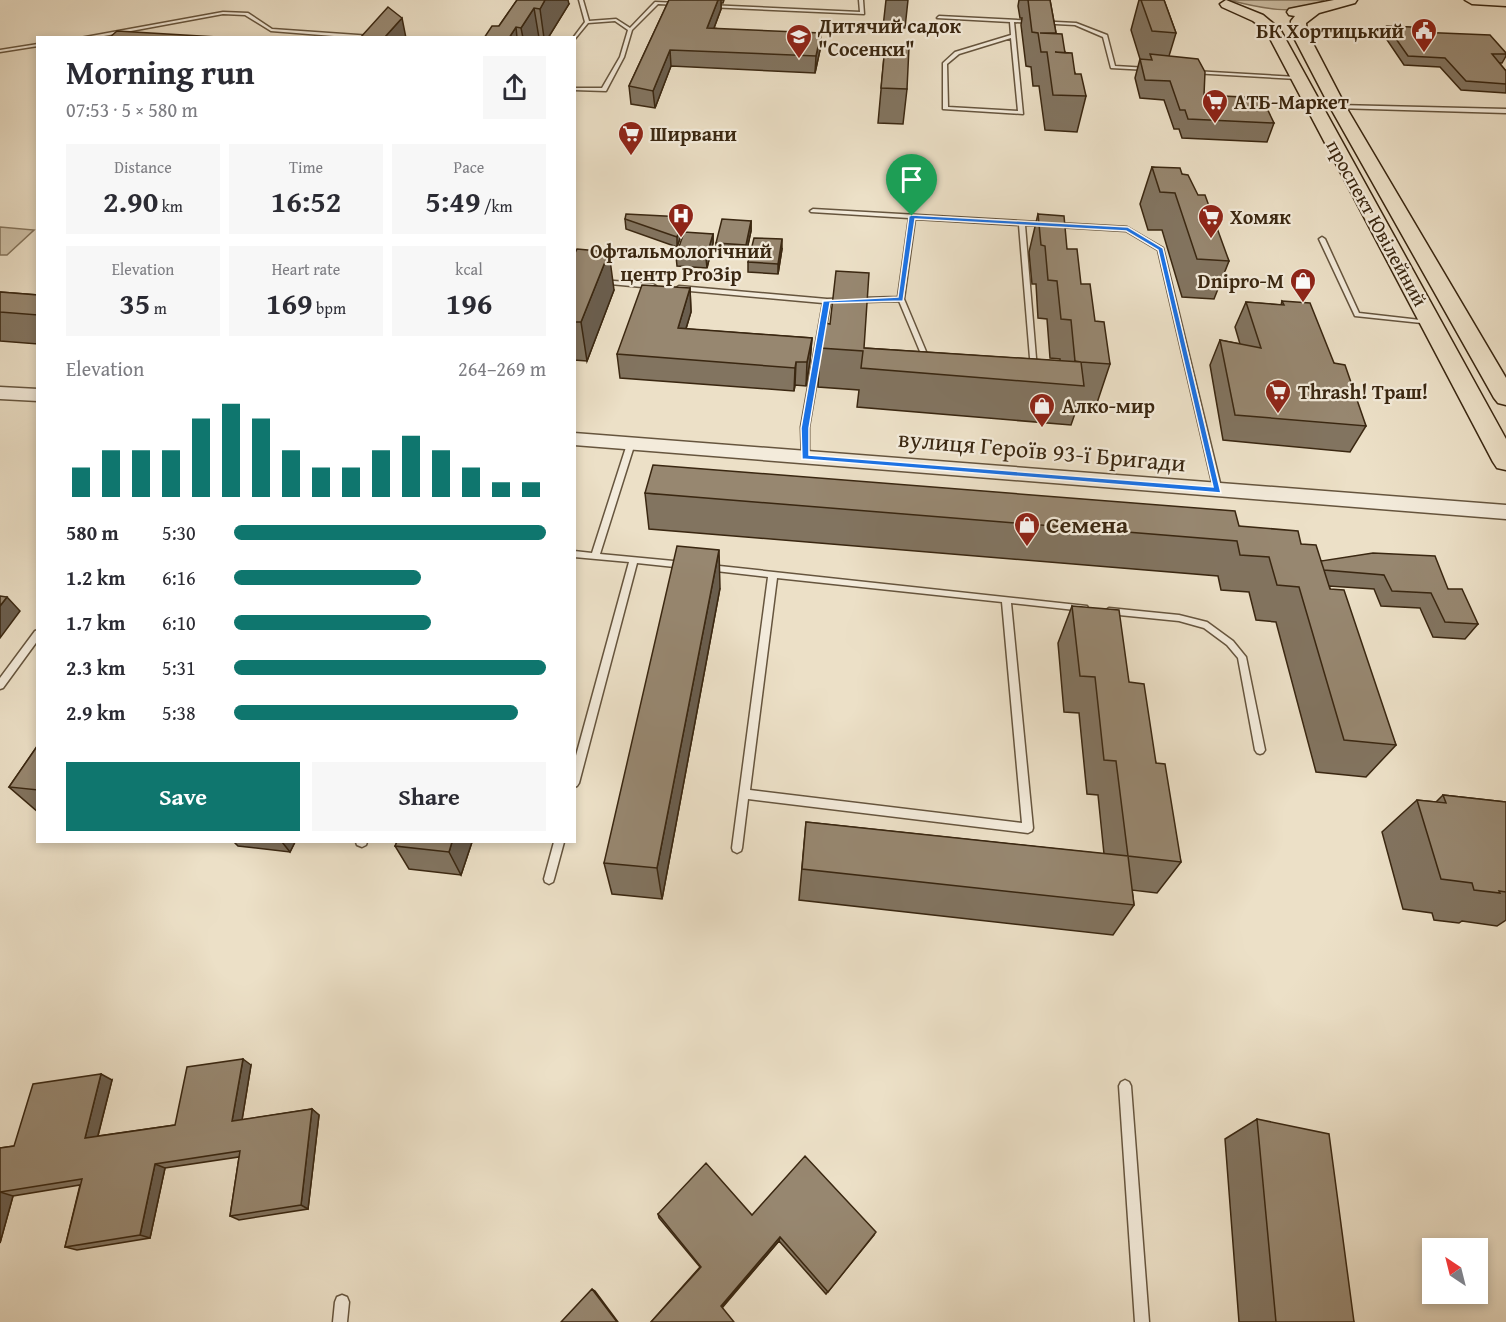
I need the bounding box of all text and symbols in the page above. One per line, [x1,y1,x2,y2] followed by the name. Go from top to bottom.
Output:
[817,11,962,63] place label: Дитячий садок "Сосенки"
[1256,16,1404,45] place label: БК Хортицький
[1409,16,1439,54] public building icon: БК Хортицький
[784,22,814,60] school or university icon: Дитячий садок "Сосенки"
[66,48,255,96] text: Morning run
[483,56,546,119] button: share
[1200,87,1230,125] supermarket icon: АТБ-Маркет
[1234,87,1349,116] place label: АТБ-Маркет
[66,95,198,124] text: 07:53 · 5 × 580 m
[616,119,646,157] supermarket icon: Ширвани
[650,119,737,148] place label: Ширвани
[1320,134,1435,311] street label: проспект Ювілейний
[886,154,937,216] pin
[114,155,172,179] text: Distance
[289,155,323,179] text: Time
[454,155,484,179] text: Pace
[895,163,928,196] icon: arrive
[103,179,158,223] text: 2.90
[271,179,341,223] text: 16:52
[425,179,480,223] text: 5:49
[158,194,183,218] text: km
[480,194,513,218] text: /km
[666,201,696,239] hospital icon: Офтальмологічний центр ProЗір
[1196,202,1226,240] supermarket icon: Хомяк
[1230,202,1291,231] place label: Хомяк
[590,236,772,288] place label: Офтальмологічний центр ProЗір
[112,257,174,281] text: Elevation
[272,257,340,281] text: Heart rate
[455,257,483,281] text: kcal
[1198,266,1284,295] place label: Dnipro-M
[1288,266,1318,304] shop icon: Dnipro-M
[119,281,150,325] text: 35
[266,281,313,325] text: 169
[446,281,492,325] text: 196
[150,296,167,320] text: m
[313,296,346,320] text: bpm
[66,354,144,383] text: Elevation
[458,354,546,383] text: 264–269 m
[1263,377,1293,415] supermarket icon: Thrash! Траш!
[1298,377,1428,406] place label: Thrash! Траш!
[1027,391,1057,429] shop icon: Алко-мир
[1062,391,1155,420] place label: Алко-мир
[897,420,1187,481] street label: вулиця Героїв 93-ї Бригади
[1046,507,1129,542] place label: Семена
[1012,510,1042,548] shop icon: Семена
[66,518,119,547] text: 580 m
[162,518,196,547] text: 5:30
[66,563,125,592] text: 1.2 km
[162,563,196,592] text: 6:16
[66,608,125,637] text: 1.7 km
[162,608,196,637] text: 6:10
[66,653,125,682] text: 2.3 km
[162,653,196,682] text: 5:31
[66,698,125,727] text: 2.9 km
[162,698,196,727] text: 5:38
[66,762,300,831] button: Save
[312,762,546,831] button: Share
[1422,1238,1488,1304] north arrow
[1422,1238,1488,1304] map controls

